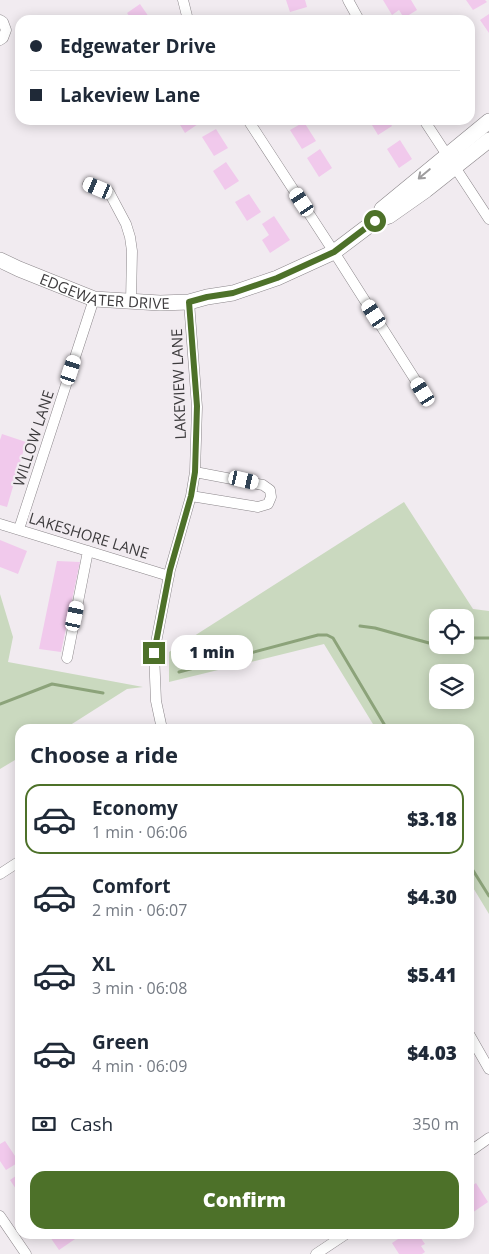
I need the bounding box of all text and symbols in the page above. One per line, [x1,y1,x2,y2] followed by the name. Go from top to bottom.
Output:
[60,33,216,59] text: Edgewater Drive
[60,82,200,108] text: Lakeview Lane
[418,169,431,180] one-way arrow
[81,175,114,201] car
[287,185,316,219] car
[364,210,386,232] route start
[37,268,170,313] street label: EDGEWATER DRIVE
[359,297,388,331] car
[166,328,190,440] street label: LAKEVIEW LANE
[59,353,82,387] car
[408,375,437,409] car
[8,387,58,489] street label: WILLOW LANE
[227,469,260,491] car
[27,507,151,563] street label: LAKESHORE LANE
[64,600,85,632] car
[429,609,474,709] map controls
[429,609,474,654] button: locate
[172,636,254,670] callout: 1 min
[189,641,235,663] text: 1 min
[143,642,165,664] route end
[429,664,474,709] button: layers
[30,739,178,769] text: Choose a ride
[92,795,178,821] text: Economy
[32,797,77,842] icon: car
[407,806,457,832] text: $3.18
[92,821,187,843] text: 1 min · 06:06
[92,873,171,899] text: Comfort
[32,875,77,920] icon: car
[407,884,457,910] text: $4.30
[92,899,187,921] text: 2 min · 06:07
[92,951,115,977] text: XL
[32,953,77,998] icon: car
[407,962,457,988] text: $5.41
[92,977,187,999] text: 3 min · 06:08
[92,1029,149,1055] text: Green
[32,1031,77,1076] icon: car
[407,1040,457,1066] text: $4.03
[92,1055,187,1077] text: 4 min · 06:09
[30,1110,58,1138] icon: cash
[70,1111,113,1137] text: Cash
[413,1113,459,1135] text: 350 m
[30,1171,459,1229] button: Confirm

